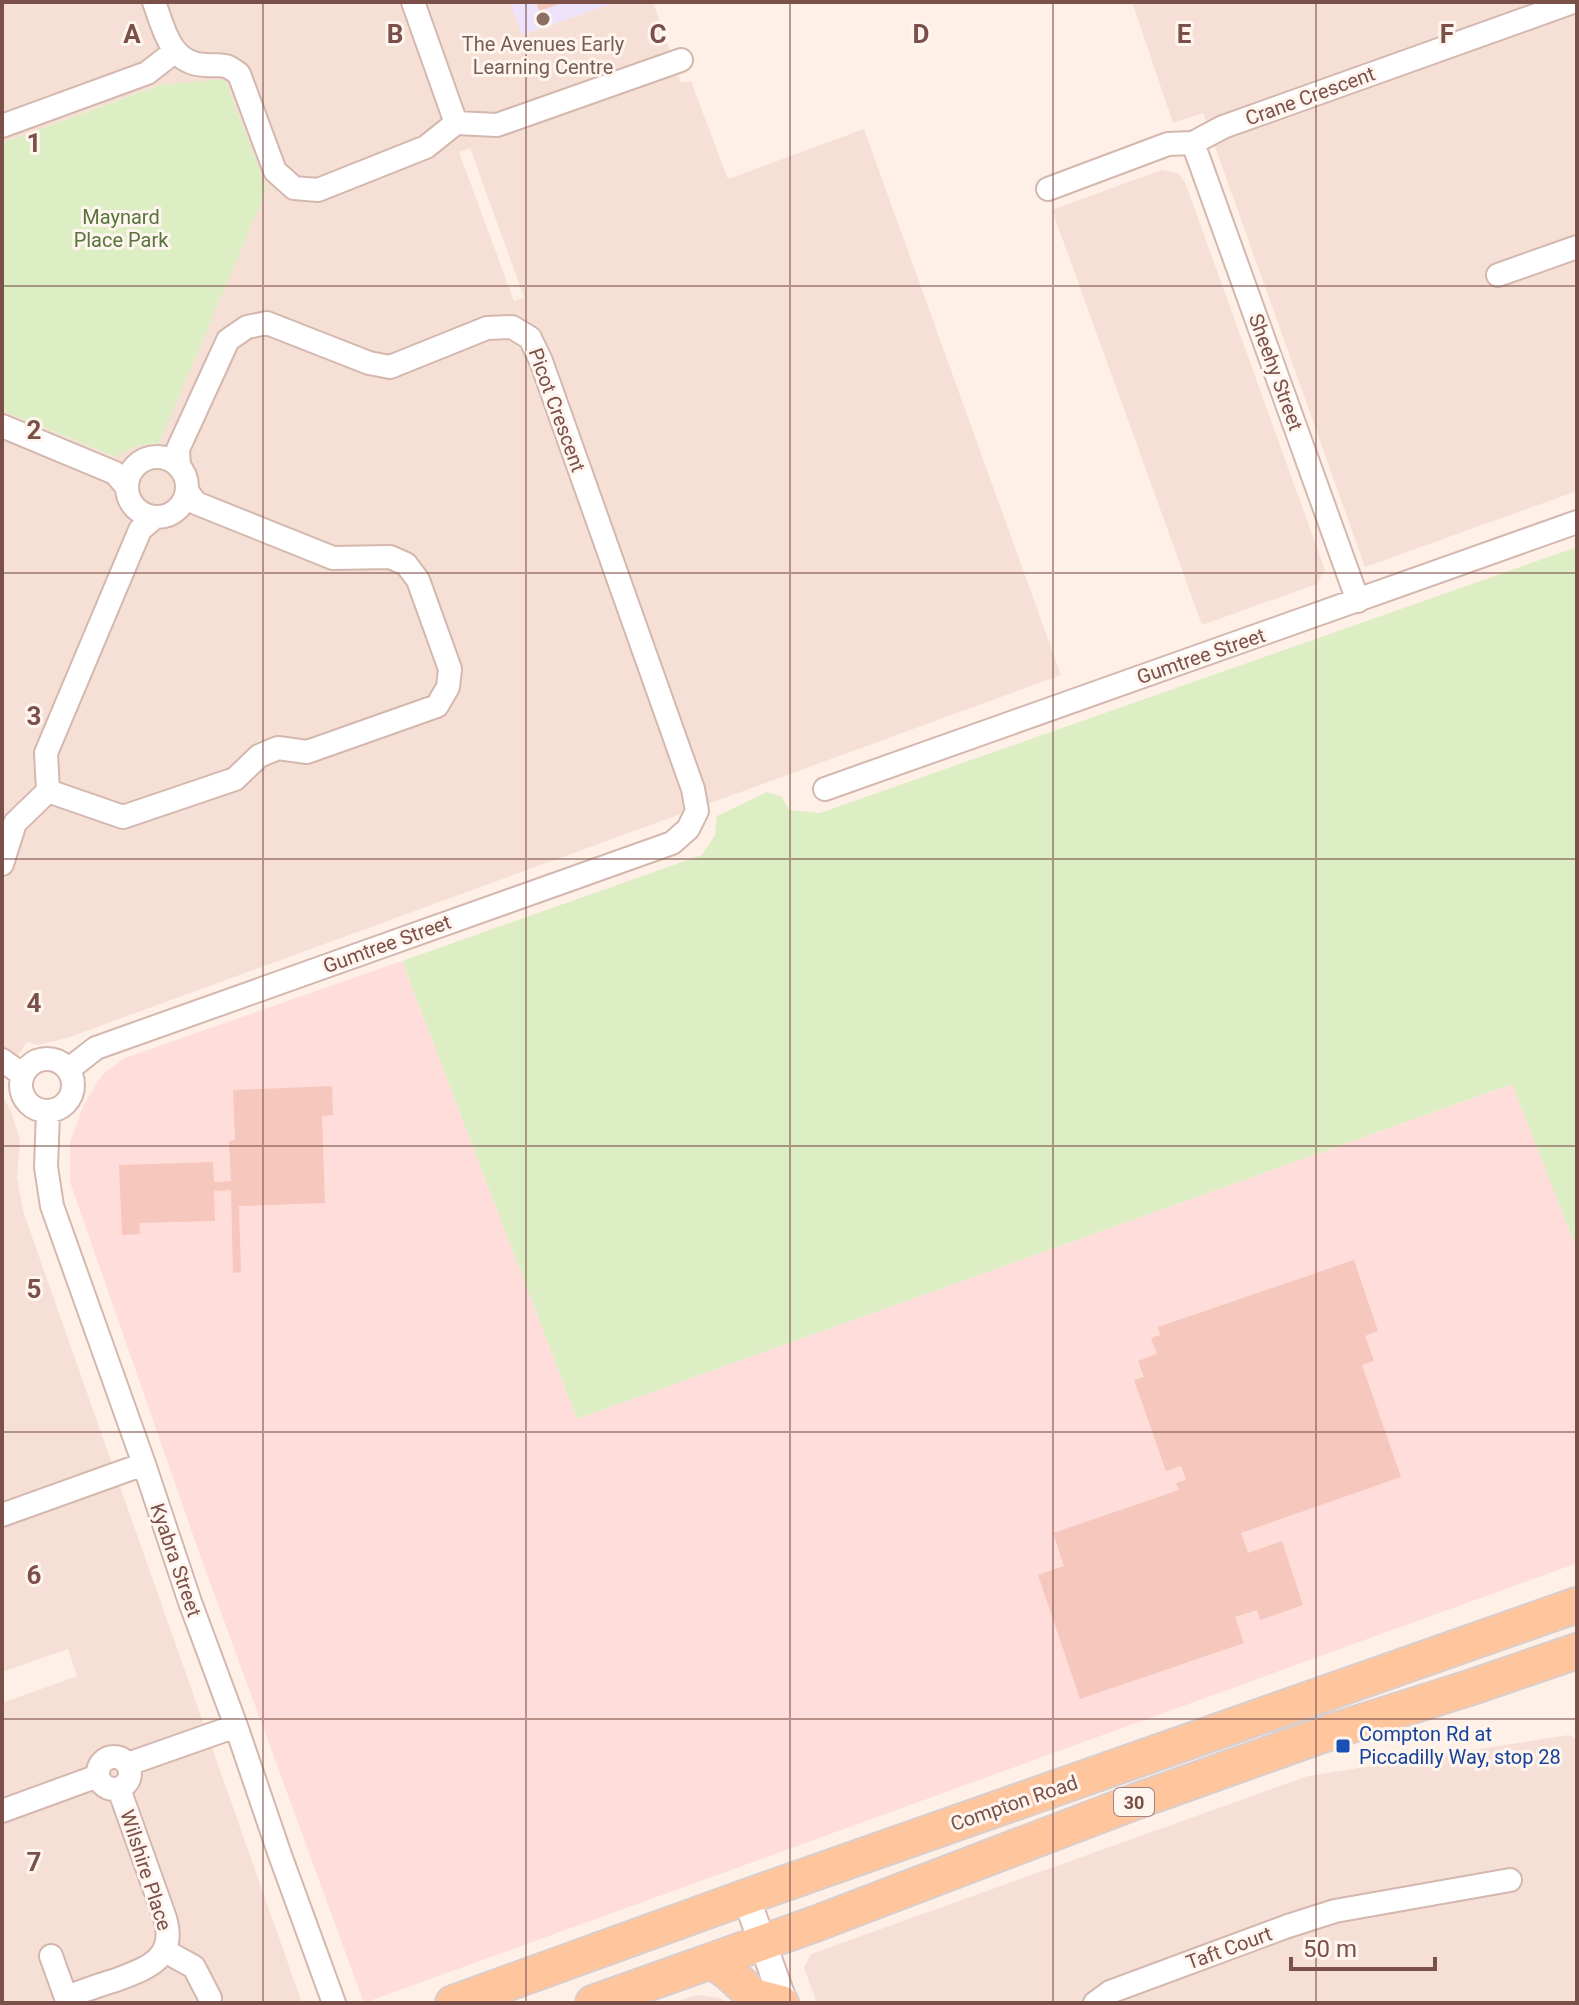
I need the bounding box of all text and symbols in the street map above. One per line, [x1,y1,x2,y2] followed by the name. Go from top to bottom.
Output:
[534,10,552,28] marker: The Avenues Early Learning Centre
[123,19,141,49] text: A
[387,19,403,49] text: B
[649,19,667,49] text: C
[913,19,929,49] text: D
[1177,19,1192,49] text: E
[1440,19,1454,49] text: F
[462,32,625,79] place label: The Avenues Early Learning Centre
[1242,61,1378,131] street label: Crane Crescent
[27,128,41,158] text: 1
[74,205,169,252] park label: Maynard Place Park
[1244,310,1308,434] street label: Sheehy Street
[523,345,591,475] street label: Picot Crescent
[27,415,41,445] text: 2
[1134,623,1268,689] street label: Gumtree Street
[27,701,41,731] text: 3
[320,910,454,978] street label: Gumtree Street
[27,988,42,1018] text: 4
[27,1274,41,1304] text: 5
[145,1500,207,1620] street label: Kyabra Street
[27,1560,42,1590] text: 6
[1359,1722,1561,1769] place label: Compton Rd at Piccadilly Way, stop 28
[1334,1737,1352,1755] marker: Compton Rd at Piccadilly Way, stop 28
[947,1770,1081,1836] street label: Compton Road
[1114,1788,1154,1816] road number: 30
[115,1807,177,1933] street label: Wilshire Place
[27,1847,41,1877] text: 7
[1183,1921,1275,1975] street label: Taft Court
[1291,1921,1435,1971] scale bar
[1303,1935,1357,1963] text: 50 m

